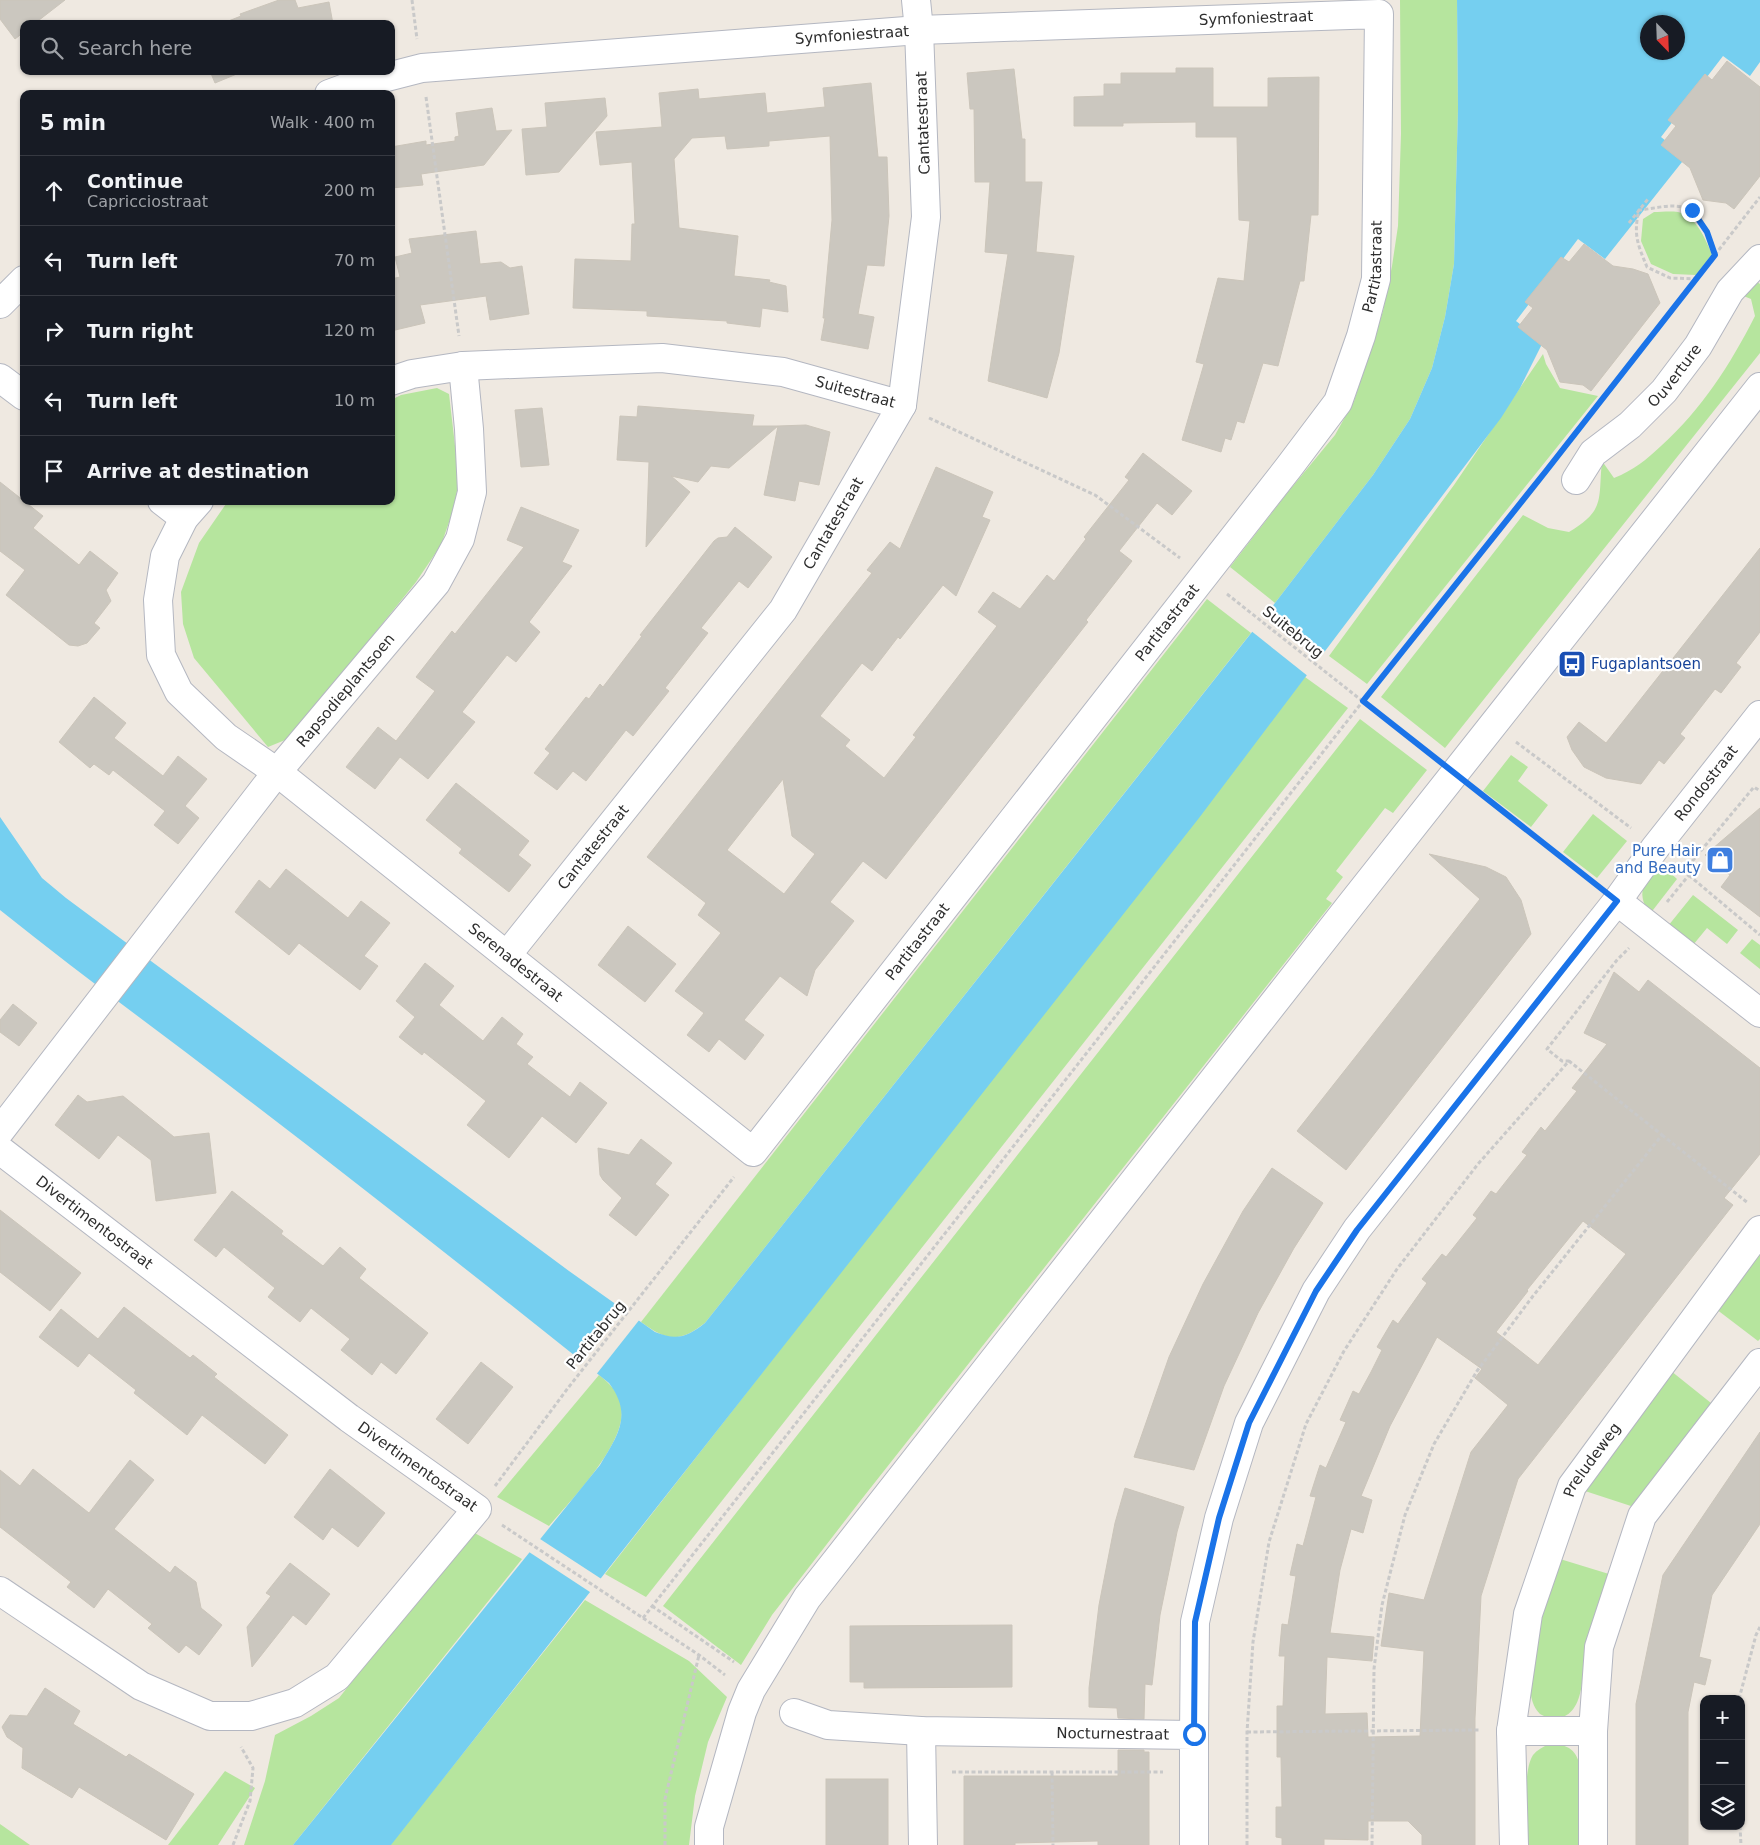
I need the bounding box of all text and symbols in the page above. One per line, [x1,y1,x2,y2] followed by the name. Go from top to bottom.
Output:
[1198,7,1314,29] street label: Symfoniestraat
[1640,15,1685,60] north arrow
[20,20,395,75] search box
[794,22,910,48] street label: Symfoniestraat
[38,34,66,62] icon: search
[78,37,192,59] text: Search here
[912,71,934,175] street label: Cantatestraat
[40,111,106,135] text: 5 min
[270,113,375,132] text: Walk · 400 m
[87,170,183,192] text: Continue
[40,177,68,205] icon: ahead
[324,181,375,200] text: 200 m
[87,192,208,211] text: Capricciostraat
[1681,199,1704,222] route end
[1359,220,1386,315] street label: Partitastraat
[40,247,68,275] icon: left
[87,250,178,272] text: Turn left
[334,251,375,270] text: 70 m
[40,317,68,345] icon: right
[87,320,193,342] text: Turn right
[324,321,375,340] text: 120 m
[1644,340,1705,411] street label: Ouverture
[813,372,898,412] street label: Suitestraat
[40,387,68,415] icon: left
[87,390,178,412] text: Turn left
[334,391,375,410] text: 10 m
[40,457,68,485] icon: arrive
[87,460,309,482] text: Arrive at destination
[800,474,867,573] street label: Cantatestraat
[1131,580,1203,665] street label: Partitastraat
[1259,602,1327,662] street label: Suitebrug
[293,630,398,751] street label: Rapsodieplantsoen
[1557,649,1587,679] bus stop icon: Fugaplantsoen
[1591,655,1701,673] place label: Fugaplantsoen
[1671,742,1742,825] street label: Rondostraat
[554,801,633,893] street label: Cantatestraat
[1615,842,1702,877] place label: Pure Hair and Beauty
[1705,845,1735,875] shop icon: Pure Hair and Beauty
[882,899,953,984] street label: Partitastraat
[465,919,566,1006] street label: Serenadestraat
[32,1172,157,1273] street label: Divertimentostraat
[563,1297,629,1373] street label: Partitabrug
[354,1418,481,1515] street label: Divertimentostraat
[1560,1419,1624,1500] street label: Preludeweg
[1700,1695,1745,1830] map controls
[1700,1695,1745,1740] button: +
[1183,1723,1206,1746] route start
[1056,1724,1169,1744] street label: Nocturnestraat
[1700,1740,1745,1785] button: −
[1700,1785,1745,1830] button: layers

